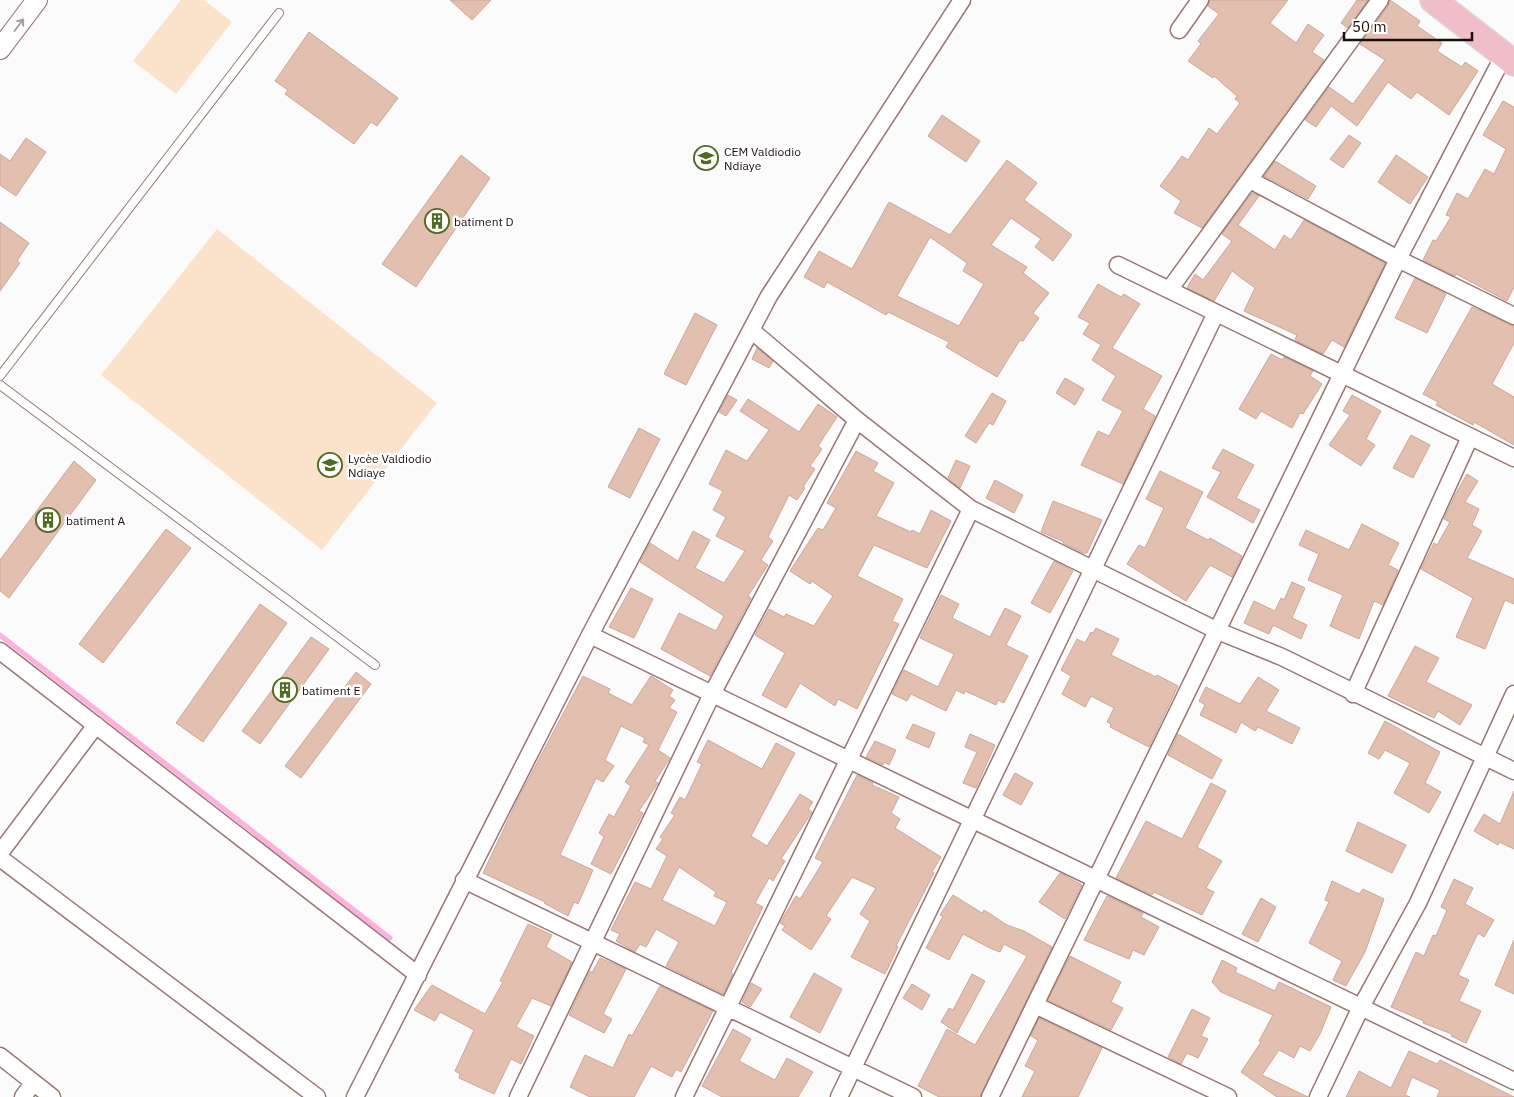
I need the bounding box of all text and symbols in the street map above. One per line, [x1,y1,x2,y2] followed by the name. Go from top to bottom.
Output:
[1344,10,1472,42] scale bar
[1352,17,1387,36] text: 50 m
[13,19,24,32] one-way arrow
[724,144,801,173] place label: CEM Valdiodio Ndiaye
[693,145,719,171] school or university icon: CEM Valdiodio Ndiaye
[424,208,450,234] building icon: batiment D
[454,214,514,229] place label: batiment D
[348,451,432,480] place label: Lycèe Valdiodio Ndiaye
[317,452,343,478] school or university icon: Lycèe Valdiodio Ndiaye
[35,507,61,533] building icon: batiment A
[66,513,126,528] place label: batiment A
[272,677,298,703] building icon: batiment E
[302,683,361,698] place label: batiment E

